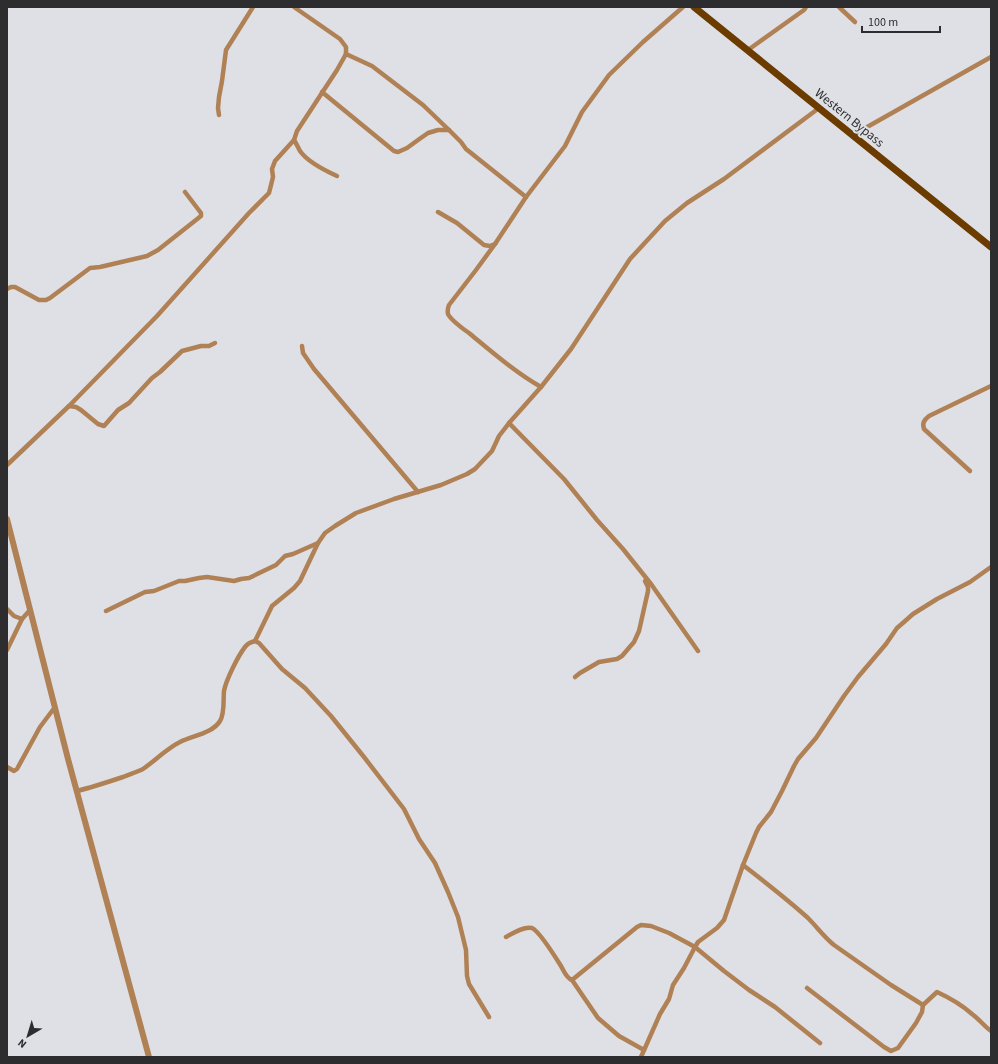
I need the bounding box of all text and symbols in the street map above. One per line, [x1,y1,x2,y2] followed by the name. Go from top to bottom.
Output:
[862,8,940,34] scale bar
[868,14,898,31] text: 100 m
[811,84,888,152] street label: Western Bypass
[8,1016,48,1056] north arrow
[15,1035,30,1052] text: N

